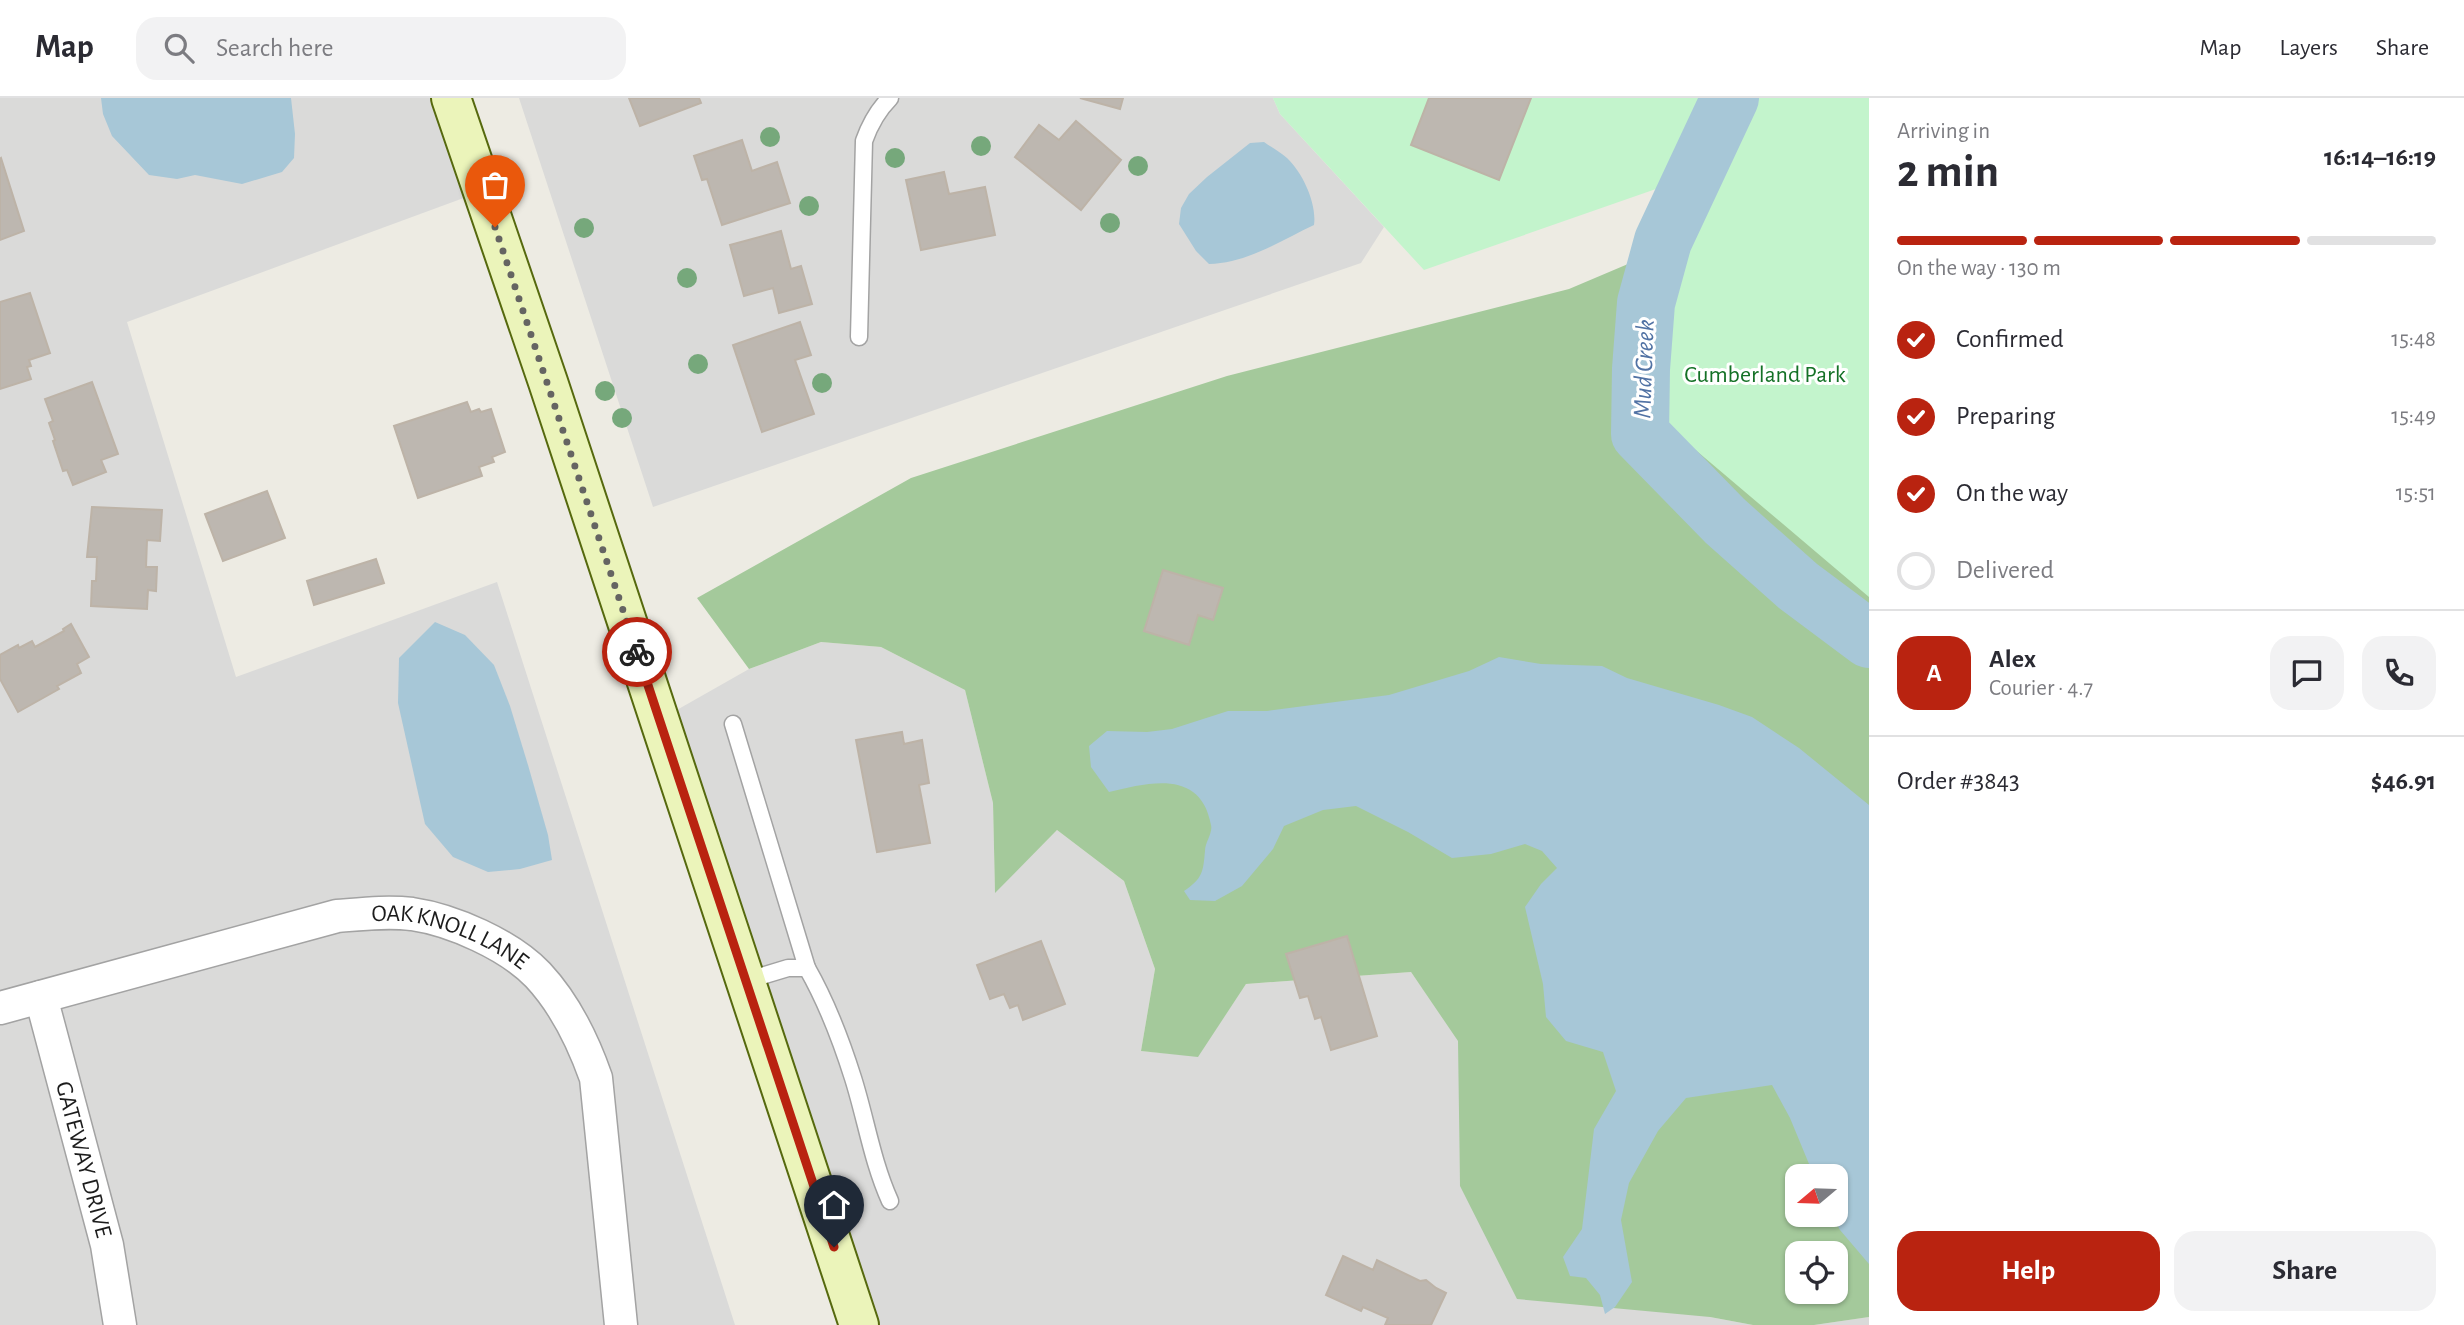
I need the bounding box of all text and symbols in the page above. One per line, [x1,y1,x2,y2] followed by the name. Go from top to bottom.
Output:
[136,17,626,80] search box
[160,29,198,67] icon: search
[35,31,94,64] text: Map
[216,35,334,61] text: Search here
[2199,36,2241,60] text: Map
[2279,36,2338,60] text: Layers
[2376,36,2429,60] text: Share
[1897,120,1990,143] text: Arriving in
[2324,144,2436,170] text: 16:14–16:19
[1897,149,1999,195] text: 2 min
[465,155,525,227] pin
[476,166,514,204] icon: bag
[1897,257,2061,280] text: On the way · 130 m
[1629,319,1659,419] water label: Mud Creek
[1897,321,1935,359] icon: check
[1956,326,2064,352] text: Confirmed
[2391,328,2436,351] text: 15:48
[1684,363,1846,387] park label: Cumberland Park
[1897,398,1935,436] icon: check
[1956,403,2055,429] text: Preparing
[2391,405,2436,428] text: 15:49
[1897,475,1935,513] icon: check
[1956,480,2068,506] text: On the way
[2396,482,2436,505] text: 15:51
[1956,557,2054,583] text: Delivered
[602,617,672,687] courier
[618,633,656,671] icon: bike
[2270,636,2344,710] button: chat
[2362,636,2436,710] button: phone
[1989,646,2036,672] text: Alex
[1926,660,1942,686] text: A
[1989,677,2093,700] text: Courier · 4.7
[1897,768,2020,794] text: Order #3843
[2371,768,2436,794] text: $46.91
[371,902,533,975] street label: OAK KNOLL LANE
[51,1079,116,1241] street label: GATEWAY DRIVE
[1785,1164,1848,1227] north arrow
[1785,1164,1848,1304] map controls
[804,1175,864,1247] pin
[815,1186,853,1224] icon: home
[1897,1231,2160,1311] button: Help
[2174,1231,2436,1311] button: Share
[1785,1241,1848,1304] button: locate

